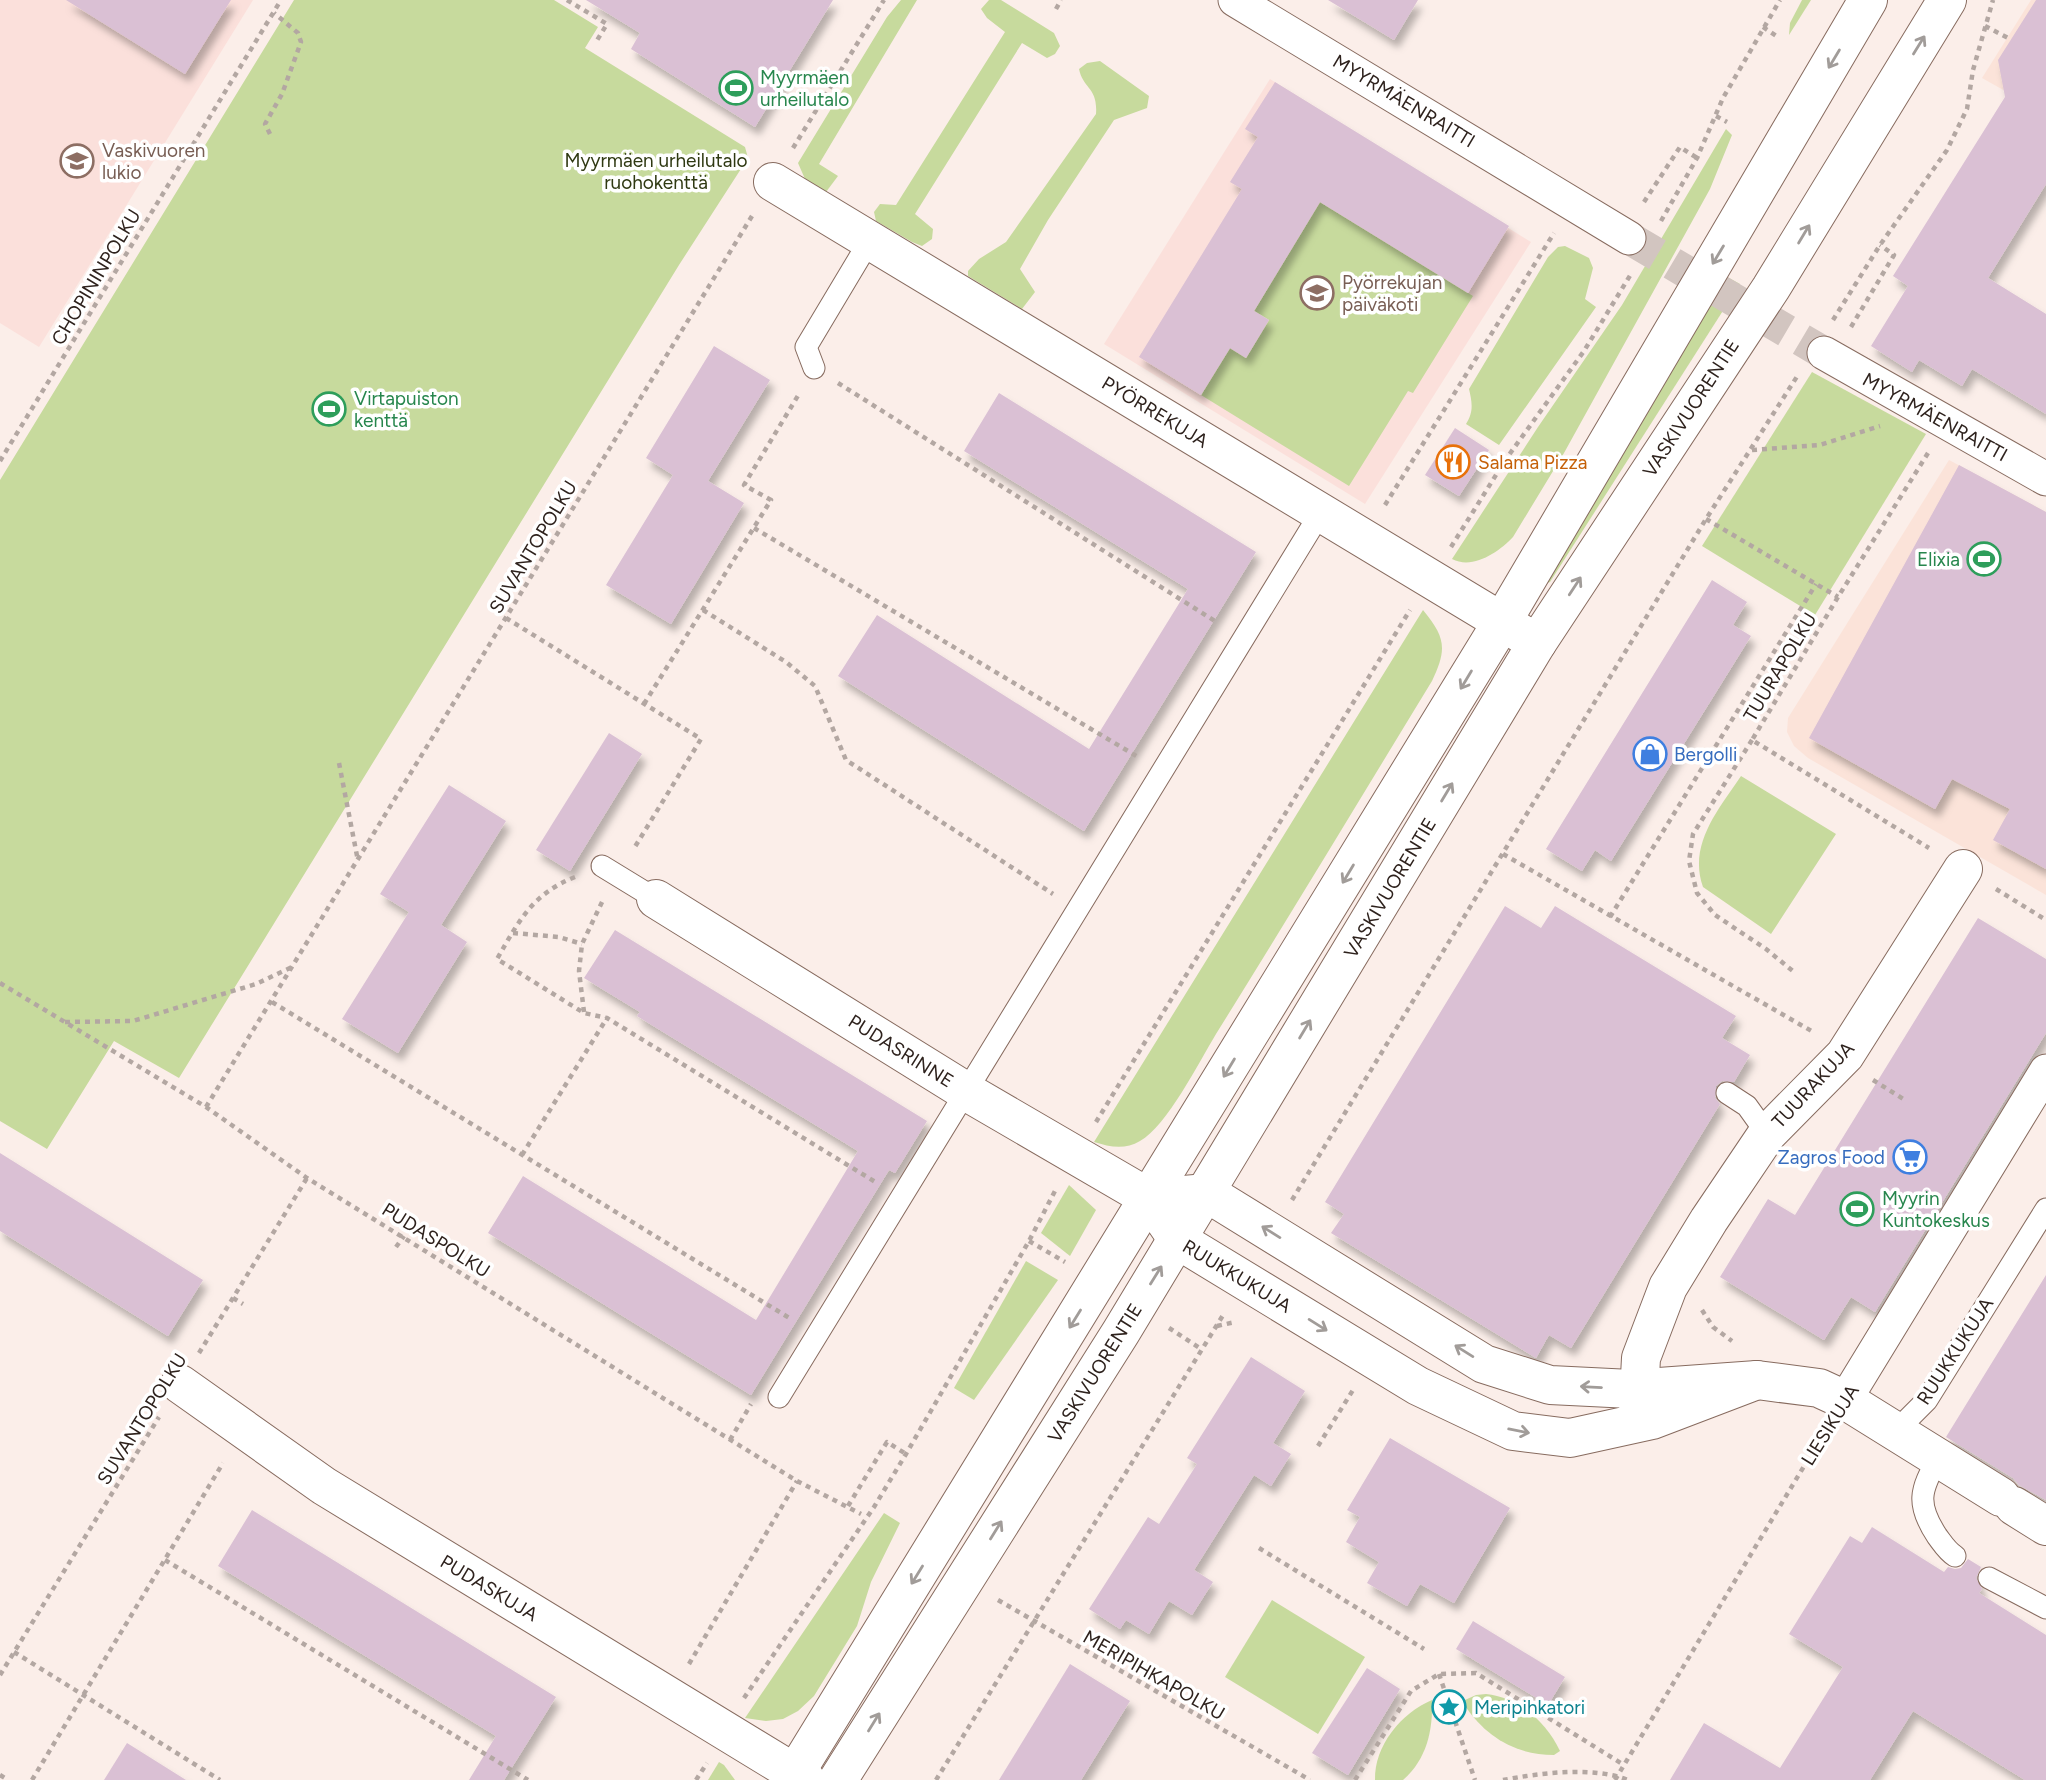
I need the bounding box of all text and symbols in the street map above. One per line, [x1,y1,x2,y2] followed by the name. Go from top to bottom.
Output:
[1913,36,1927,56] one-way arrow
[1826,48,1840,68] one-way arrow
[1329,49,1479,153] street label: MYYRMÄENRAITTI
[760,66,849,111] place label: Myyrmäen urheilutalo
[717,69,755,107] sports icon: Myyrmäen urheilutalo
[102,139,205,184] place label: Vaskivuoren lukio
[58,142,96,180] school or university icon: Vaskivuoren lukio
[564,149,748,194] park label: Myyrmäen urheilutalo ruohokenttä
[46,205,146,349] street label: CHOPININPOLKU
[1797,225,1811,245] one-way arrow
[1711,244,1725,264] one-way arrow
[1342,271,1442,316] place label: Pyörrekujan päiväkoti
[1298,274,1336,312] school or university icon: Pyörrekujan päiväkoti
[1638,335,1744,481] street label: VASKIVUORENTIE
[1859,368,2011,466] street label: MYYRMÄENRAITTI
[1098,371,1212,453] street label: PYÖRREKUJA
[354,387,459,432] place label: Virtapuiston kenttä
[310,390,348,428] sports icon: Virtapuiston kenttä
[1434,443,1472,481] restaurant icon: Salama Pizza
[1478,451,1588,474] place label: Salama Pizza
[484,476,582,618] street label: SUVANTOPOLKU
[1965,540,2003,578] sports icon: Elixia
[1917,548,1960,571] place label: Elixia
[1568,576,1582,596] one-way arrow
[1739,608,1821,726] street label: TUURAPOLKU
[1459,669,1473,689] one-way arrow
[1631,735,1669,773] shop icon: Bergolli
[1674,743,1737,766] place label: Bergolli
[1440,783,1454,803] one-way arrow
[1339,814,1441,962] street label: VASKIVUORENTIE
[1340,863,1354,883] one-way arrow
[844,1010,958,1092] street label: PUDASRINNE
[1298,1020,1312,1040] one-way arrow
[1767,1037,1859,1133] street label: TUURAKUJA
[1222,1058,1236,1078] one-way arrow
[1891,1138,1929,1176] supermarket icon: Zagros Food
[1778,1146,1885,1169] place label: Zagros Food
[1882,1187,1990,1232] place label: Myyrin Kuntokeskus
[1838,1190,1876,1228] sports icon: Myyrin Kuntokeskus
[378,1198,494,1282] street label: PUDASPOLKU
[1261,1224,1281,1238] one-way arrow
[1178,1234,1296,1318] street label: RUUKKUKUJA
[1150,1266,1164,1286] one-way arrow
[1912,1293,1998,1409] street label: RUUKKUKUJA
[1043,1299,1147,1447] street label: VASKIVUORENTIE
[1068,1308,1082,1328] one-way arrow
[1308,1318,1328,1332] one-way arrow
[1455,1344,1475,1358] one-way arrow
[92,1349,192,1489] street label: SUVANTOPOLKU
[1796,1380,1864,1470] street label: LIESIKUJA
[1580,1381,1603,1394] one-way arrow
[1507,1425,1529,1438] one-way arrow
[989,1521,1003,1541] one-way arrow
[436,1550,542,1626] street label: PUDASKUJA
[910,1564,924,1584] one-way arrow
[1079,1625,1229,1725] street label: MERIPIHKAPOLKU
[1430,1688,1468,1726] place icon: Meripihkatori
[1474,1696,1585,1719] place label: Meripihkatori
[868,1713,882,1733] one-way arrow

